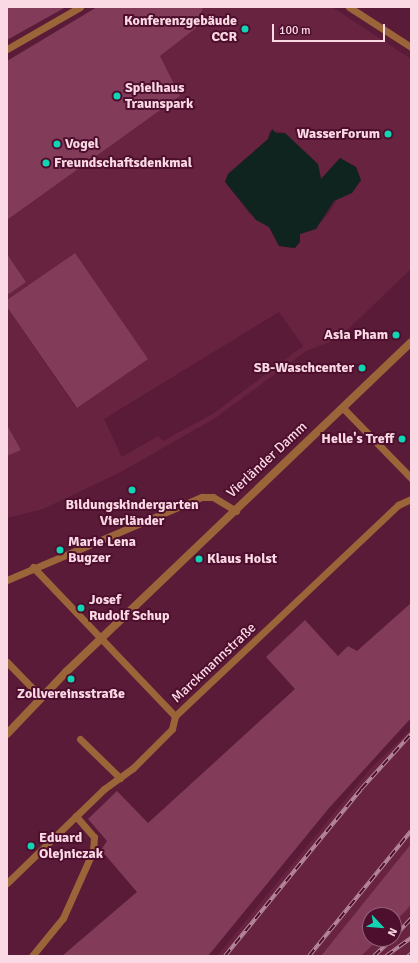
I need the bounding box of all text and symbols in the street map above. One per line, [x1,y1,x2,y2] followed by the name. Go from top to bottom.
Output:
[124,13,237,46] place label: Konferenzgebäude CCR
[274,16,387,42] scale bar
[279,23,311,38] text: 100 m
[240,24,250,34] marker: Konferenzgebäude CCR
[125,80,193,112] place label: Spielhaus Traunspark
[112,91,122,101] marker: Spielhaus Traunspark
[297,126,380,142] place label: WasserForum
[383,129,393,139] marker: WasserForum
[65,136,99,152] place label: Vogel
[52,139,62,149] marker: Vogel
[54,155,192,171] place label: Freundschaftsdenkmal
[41,158,51,168] marker: Freundschaftsdenkmal
[324,327,388,343] place label: Asia Pham
[391,330,401,340] marker: Asia Pham
[254,360,354,376] place label: SB-Waschcenter
[357,363,367,373] marker: SB-Waschcenter
[223,418,311,502] street label: Vierländer Damm
[321,431,394,447] place label: Helle's Treff
[397,434,407,444] marker: Helle's Treff
[127,485,137,495] marker: Bildungskindergarten Vierländer
[65,497,199,530] place label: Bildungskindergarten Vierländer
[68,534,136,566] place label: Marie Lena Bugzer
[55,545,65,555] marker: Marie Lena Bugzer
[207,551,277,567] place label: Klaus Holst
[194,554,204,564] marker: Klaus Holst
[89,592,169,624] place label: Josef Rudolf Schup
[76,603,86,613] marker: Josef Rudolf Schup
[168,620,260,706] street label: Marckmannstraße
[66,674,76,684] marker: Zollvereinsstraße
[17,686,125,702] place label: Zollvereinsstraße
[39,830,103,862] place label: Eduard Olejniczak
[26,841,36,851] marker: Eduard Olejniczak
[362,907,402,947] north arrow
[385,926,400,938] text: N

